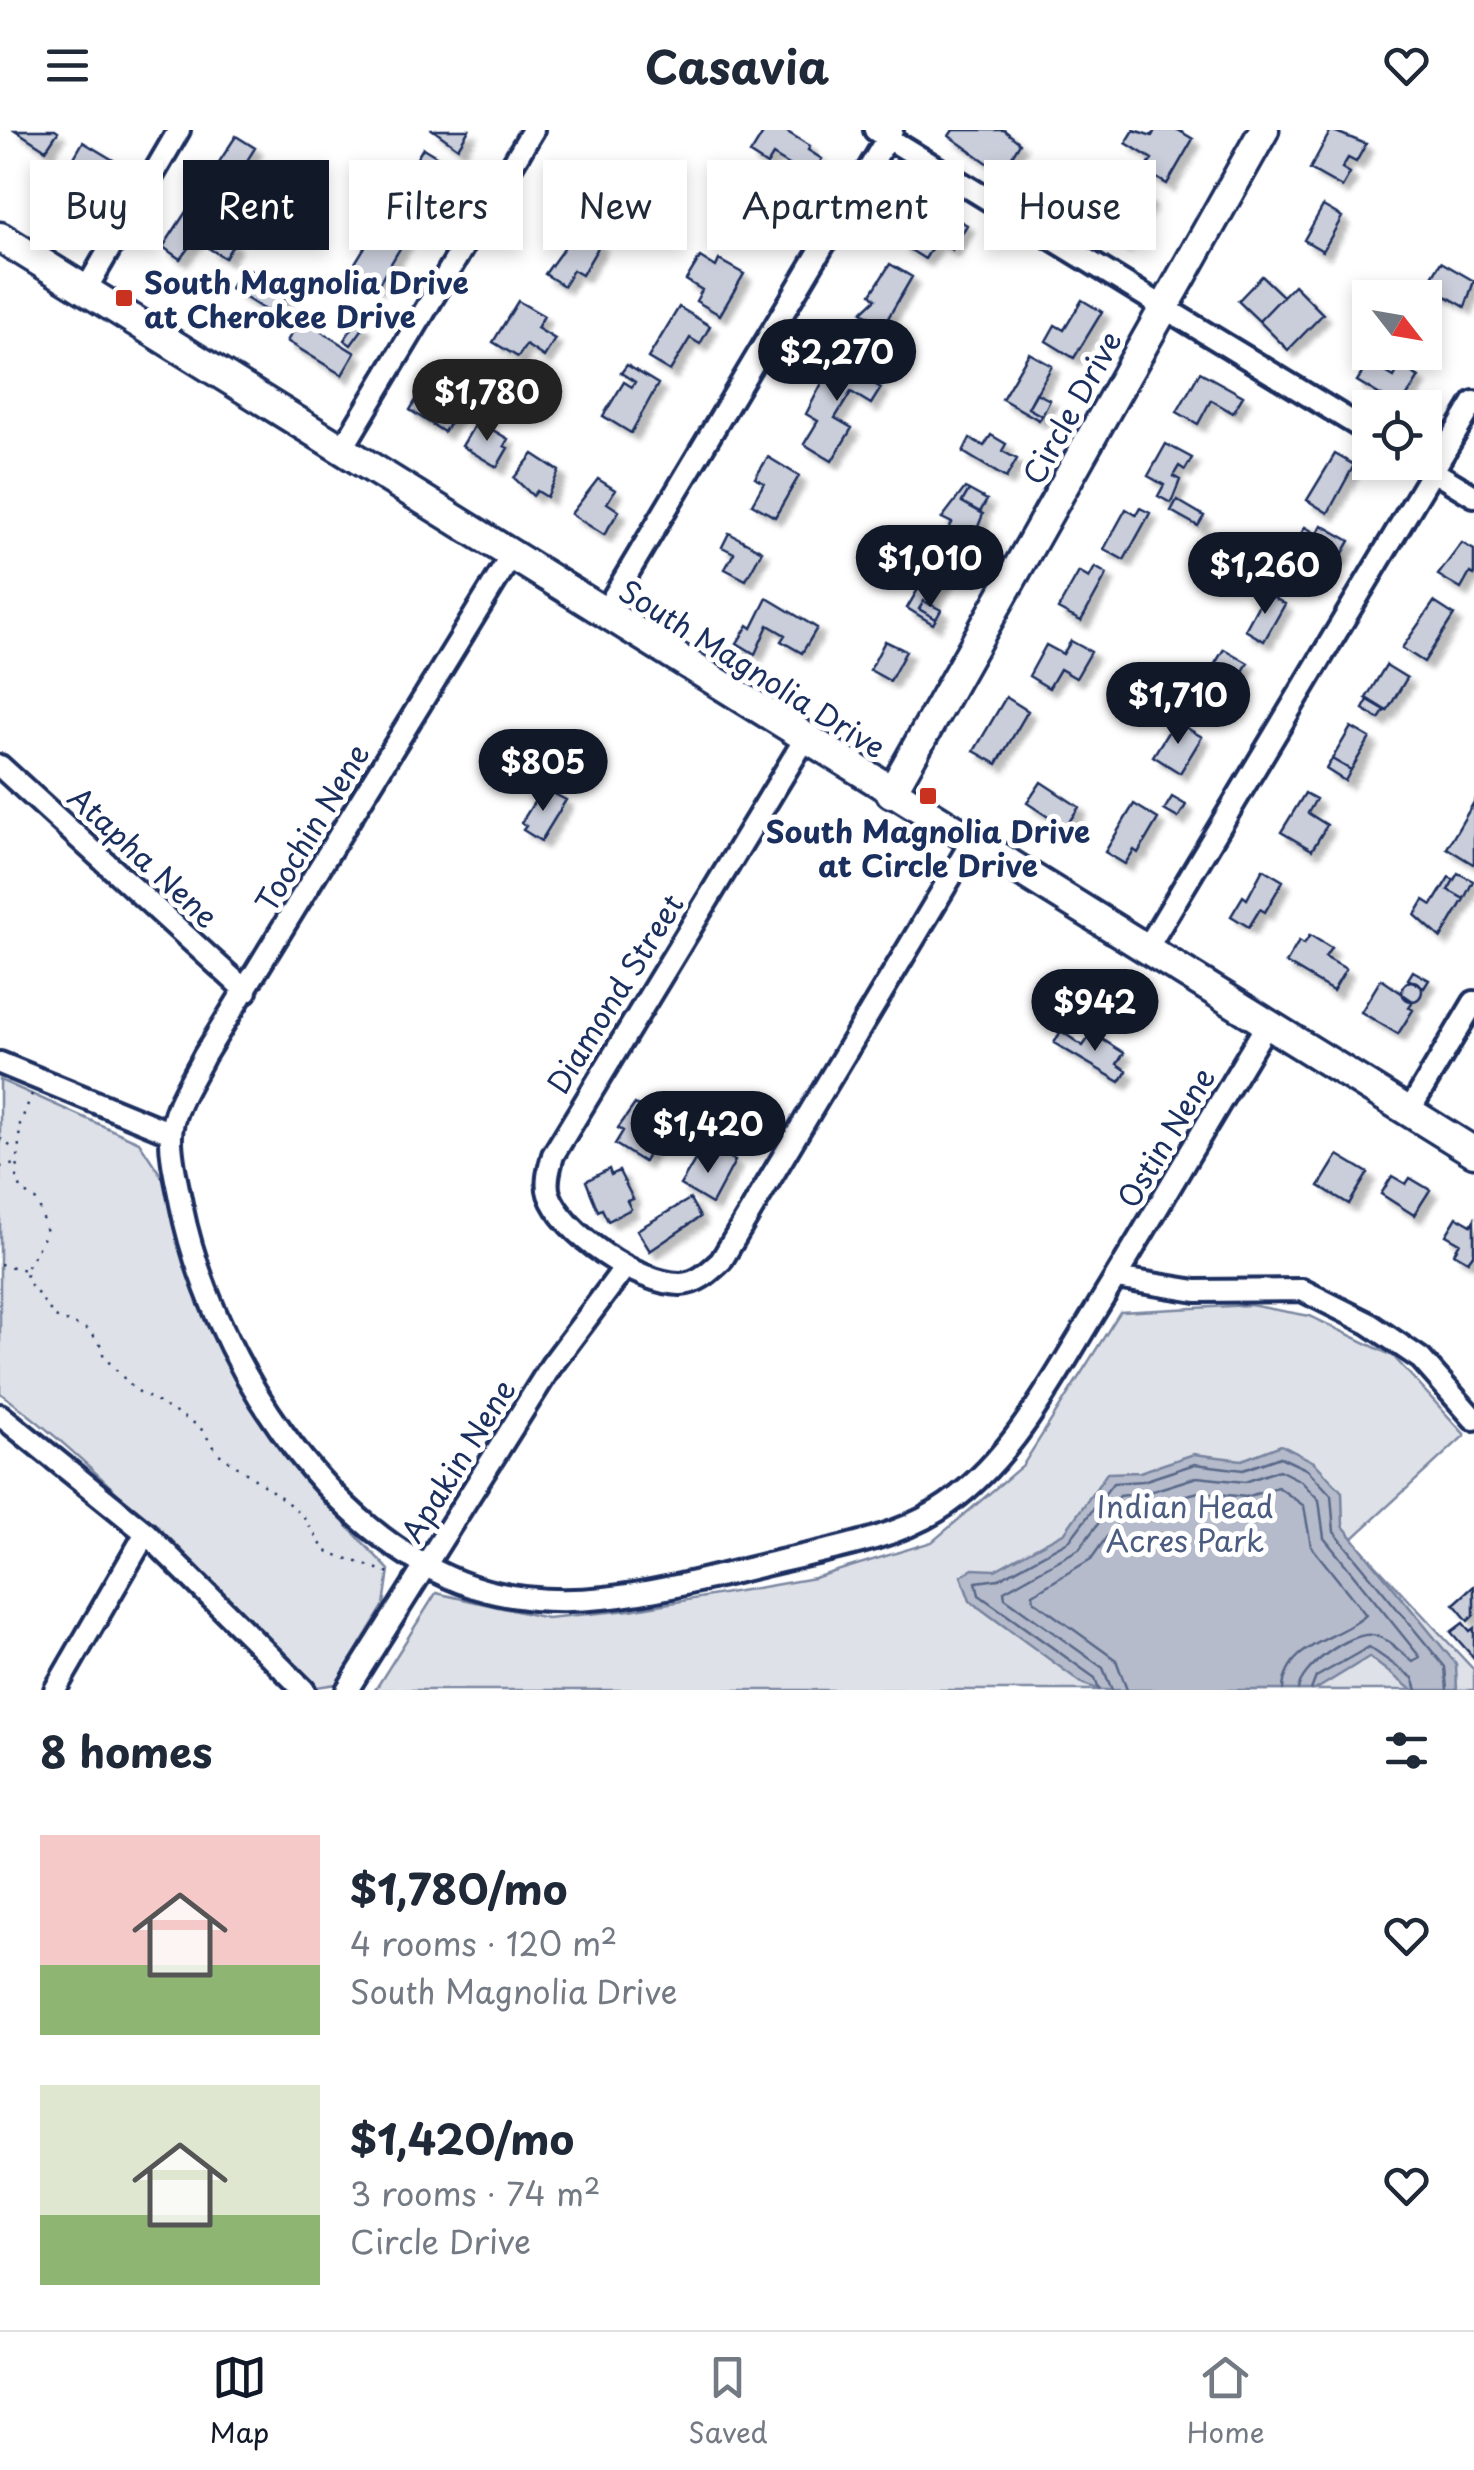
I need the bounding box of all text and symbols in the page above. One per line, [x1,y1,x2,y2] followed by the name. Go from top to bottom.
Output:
[645,31,829,99] text: Casavia
[40,38,95,93] icon: menu
[1379,38,1434,93] icon: heart
[30,160,163,250] chip: Buy
[183,160,329,250] chip: Rent
[349,160,523,250] chip: Filters
[543,160,687,250] chip: New
[707,160,964,250] chip: Apartment
[984,160,1156,250] chip: House
[144,259,469,338] place label: South Magnolia Drive at Cherokee Drive
[1352,280,1442,370] north arrow
[1352,280,1442,480] map controls
[113,287,135,309] marker: South Magnolia Drive at Cherokee Drive
[756,319,918,404] pin: $2,270
[1010,322,1132,492] street label: Circle Drive
[780,327,894,375] text: $2,270
[406,359,568,444] pin: $1,780
[434,367,540,415] text: $1,780
[1352,390,1442,480] button: locate
[849,525,1011,610] pin: $1,010
[1184,532,1346,617] pin: $1,260
[878,533,982,581] text: $1,010
[1210,540,1320,588] text: $1,260
[611,568,895,768] street label: South Magnolia Drive
[1097,662,1259,747] pin: $1,710
[1128,670,1228,718] text: $1,710
[484,729,602,814] pin: $805
[243,734,379,920] street label: Toochin Nene
[501,737,585,785] text: $805
[59,775,229,937] street label: Atapha Nene
[917,785,939,807] marker: South Magnolia Drive at Circle Drive
[766,808,1090,887] place label: South Magnolia Drive at Circle Drive
[535,884,693,1102] street label: Diamond Street
[1036,969,1154,1054] pin: $942
[1053,977,1137,1025] text: $942
[1105,1058,1225,1216] street label: Ostin Nene
[627,1091,789,1176] pin: $1,420
[653,1099,763,1147] text: $1,420
[389,1370,525,1550] street label: Apakin Nene
[1096,1483,1274,1562] park label: Indian Head Acres Park
[40,1719,213,1782] text: 8 homes
[1379,1723,1434,1778] icon: filters
[350,1856,567,1919] text: $1,780/mo
[120,1875,240,1995] icon: home
[1379,1908,1434,1963] icon: heart
[350,1919,617,1967] text: 4 rooms · 120 m²
[350,1967,677,2015] text: South Magnolia Drive
[350,2106,574,2169] text: $1,420/mo
[120,2125,240,2245] icon: home
[1379,2158,1434,2213] icon: heart
[350,2169,600,2217] text: 3 rooms · 74 m²
[350,2217,531,2265] text: Circle Drive
[209,2350,269,2453] tab: Map
[688,2350,768,2453] tab: Saved
[1187,2350,1265,2453] tab: Home

